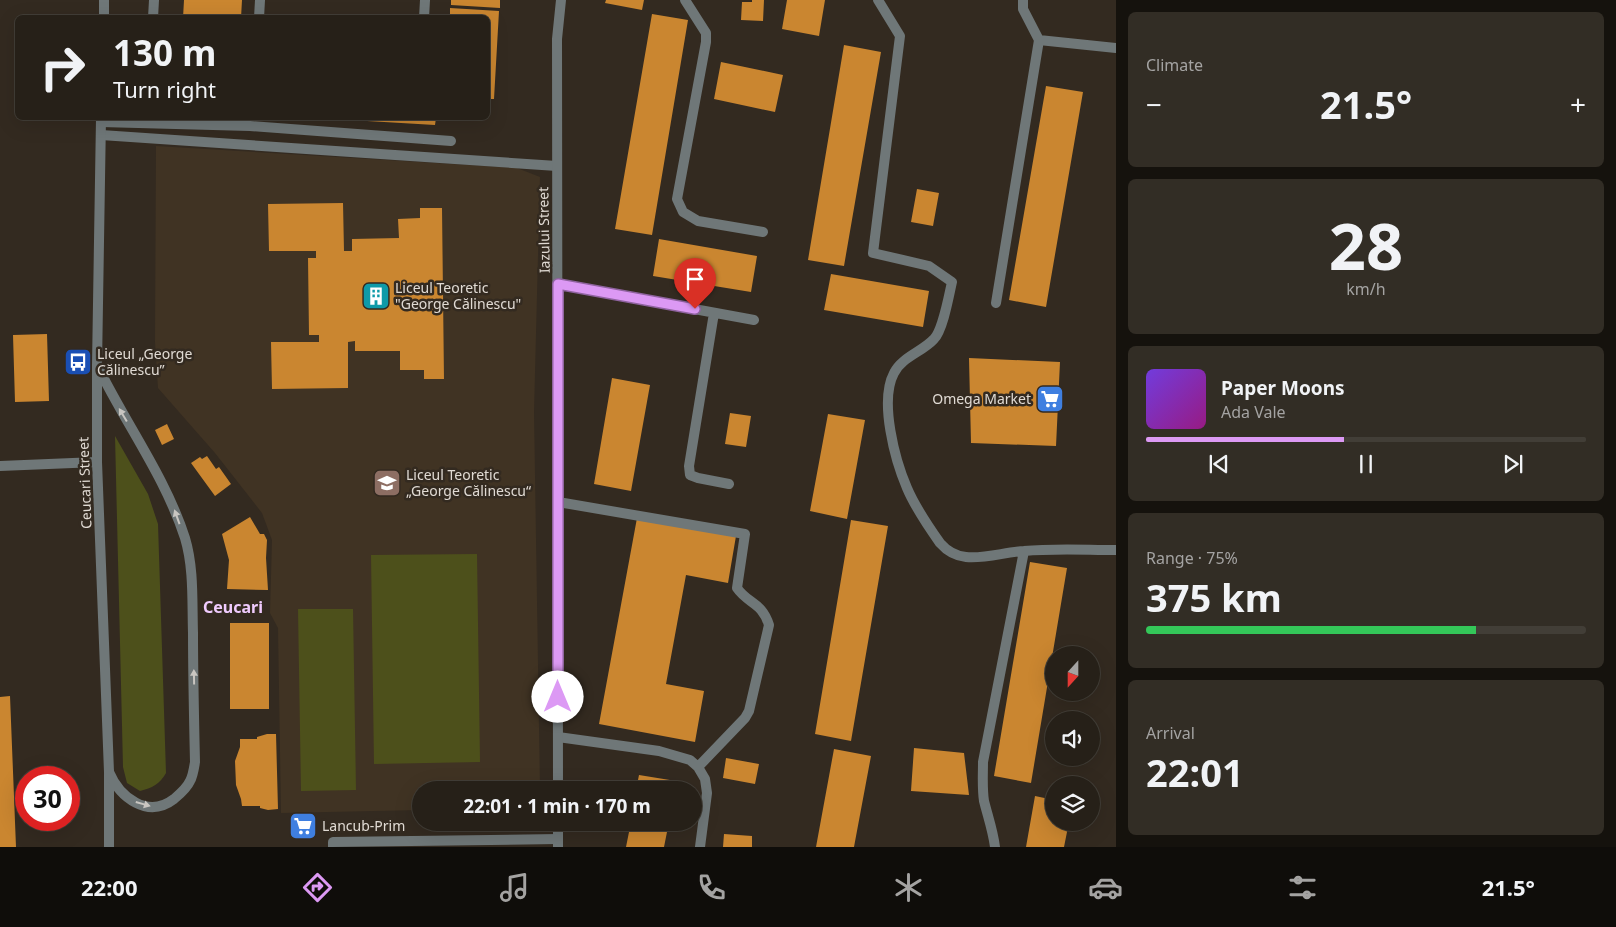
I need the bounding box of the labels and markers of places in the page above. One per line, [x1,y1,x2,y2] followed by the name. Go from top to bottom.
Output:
[674,258,716,309] pin
[395,278,521,313] place label: Liceul Teoretic "George Călinescu"
[361,281,391,311] building icon: Liceul Teoretic "George Călinescu"
[97,344,192,379] place label: Liceul „George Călinescu”
[63,347,93,377] bus stop icon: Liceul „George Călinescu”
[1035,384,1065,414] supermarket icon: Omega Market
[932,389,1031,408] place label: Omega Market
[406,465,531,500] place label: Liceul Teoretic „George Călinescu“
[372,468,402,498] school or university icon: Liceul Teoretic „George Călinescu“
[288,811,318,841] supermarket icon: Lancub-Prim
[322,816,405,835] place label: Lancub-Prim

